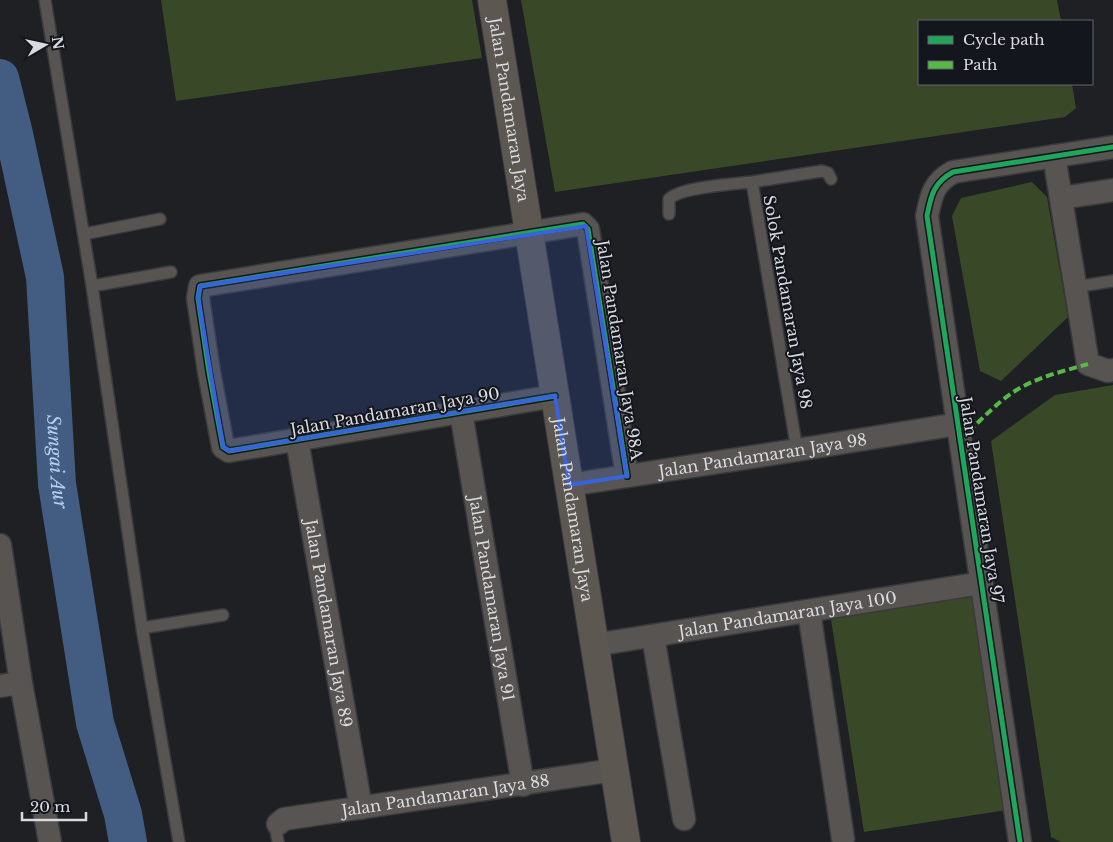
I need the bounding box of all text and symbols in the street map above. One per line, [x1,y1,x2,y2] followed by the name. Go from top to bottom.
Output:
[485,14,534,203] street label: Jalan Pandamaran Jaya
[20,20,70,70] north arrow
[918,20,1093,85] legend
[963,30,1045,49] text: Cycle path
[48,35,68,51] text: N
[963,55,997,74] text: Path
[759,194,817,410] street label: Solok Pandamaran Jaya 98
[592,236,647,462] street label: Jalan Pandamaran Jaya 98A
[287,383,501,440] street label: Jalan Pandamaran Jaya 90
[955,393,1008,606] street label: Jalan Pandamaran Jaya 97
[42,414,72,511] water label: Sungai Aur
[548,414,598,603] street label: Jalan Pandamaran Jaya
[655,429,868,481] street label: Jalan Pandamaran Jaya 98
[465,492,519,703] street label: Jalan Pandamaran Jaya 91
[301,516,357,729] street label: Jalan Pandamaran Jaya 89
[675,587,898,642] street label: Jalan Pandamaran Jaya 100
[338,770,551,821] street label: Jalan Pandamaran Jaya 88
[22,790,86,822] scale bar
[30,797,70,816] text: 20 m

